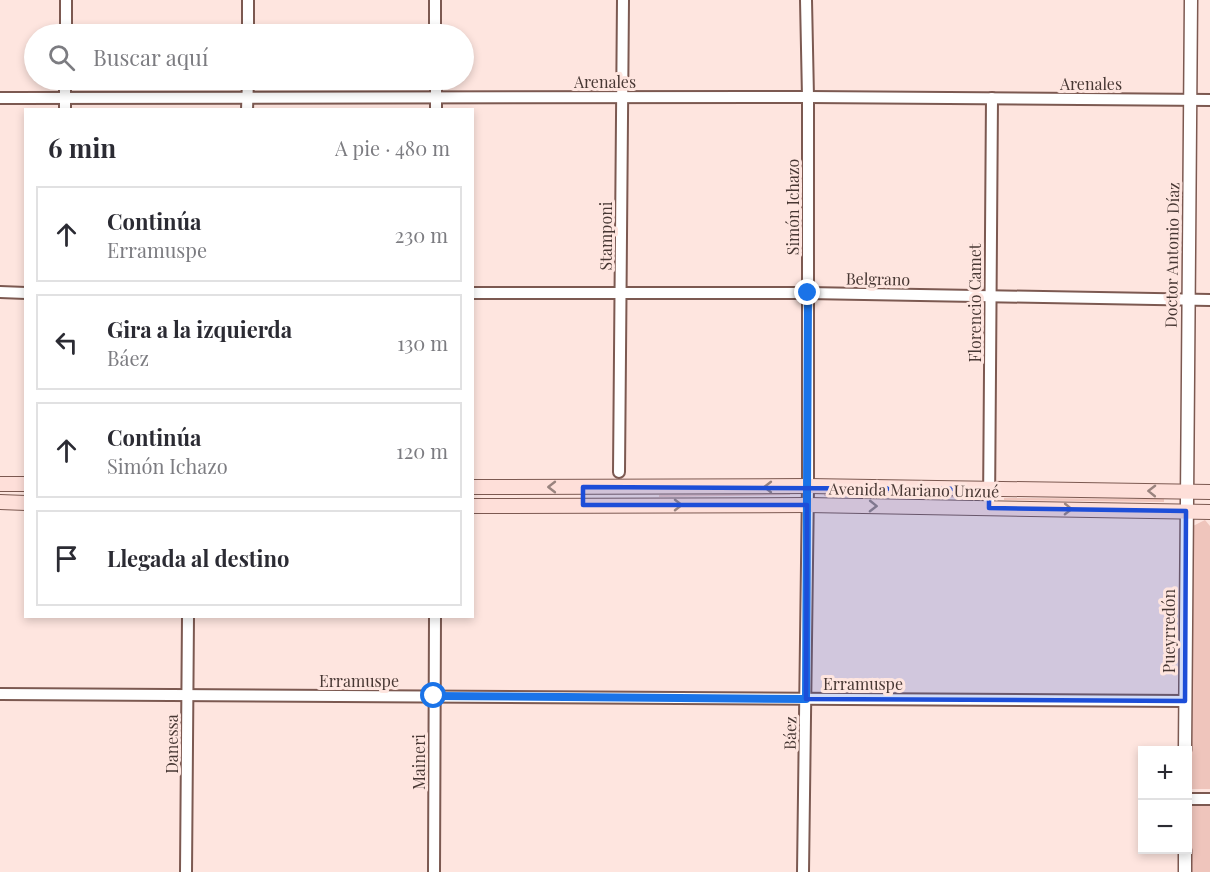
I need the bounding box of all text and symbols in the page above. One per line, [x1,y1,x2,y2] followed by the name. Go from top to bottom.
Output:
[24,24,474,90] search box
[45,41,78,74] icon: search
[93,42,208,72] text: Buscar aquí
[573,71,636,92] street label: Arenales
[1059,73,1122,94] street label: Arenales
[48,130,116,165] text: 6 min
[335,134,450,161] text: A pie · 480 m
[782,159,803,255] street label: Simón Ichazo
[1160,182,1183,328] street label: Doctor Antonio Díaz
[595,201,616,270] street label: Stamponi
[107,206,201,236] text: Continúa
[50,218,83,251] icon: ahead
[395,221,448,248] text: 230 m
[107,236,207,263] text: Erramuspe
[964,243,985,362] street label: Florencio Camet
[846,267,911,290] street label: Belgrano
[794,279,820,305] route end
[107,314,292,344] text: Gira a la izquierda
[50,326,83,359] icon: left
[397,329,448,356] text: 130 m
[107,344,149,371] text: Báez
[107,422,201,452] text: Continúa
[50,434,83,467] icon: ahead
[396,437,448,464] text: 120 m
[107,452,228,479] text: Simón Ichazo
[828,477,999,501] street label: Avenida Mariano Unzué
[547,481,556,493] one-way arrow
[763,481,772,493] one-way arrow
[1147,485,1156,497] one-way arrow
[673,499,682,511] one-way arrow
[868,500,877,512] one-way arrow
[1063,503,1072,515] one-way arrow
[50,542,83,575] icon: arrive
[107,543,289,573] text: Llegada al destino
[1158,588,1179,673] street label: Pueyrredón
[319,670,399,691] street label: Erramuspe
[823,673,903,694] street label: Erramuspe
[420,682,446,708] route start
[161,714,182,774] street label: Danessa
[779,716,800,750] street label: Báez
[408,734,429,790] street label: Maineri
[1138,746,1192,854] map controls
[1138,746,1192,800] button: +
[1138,800,1192,854] button: −

